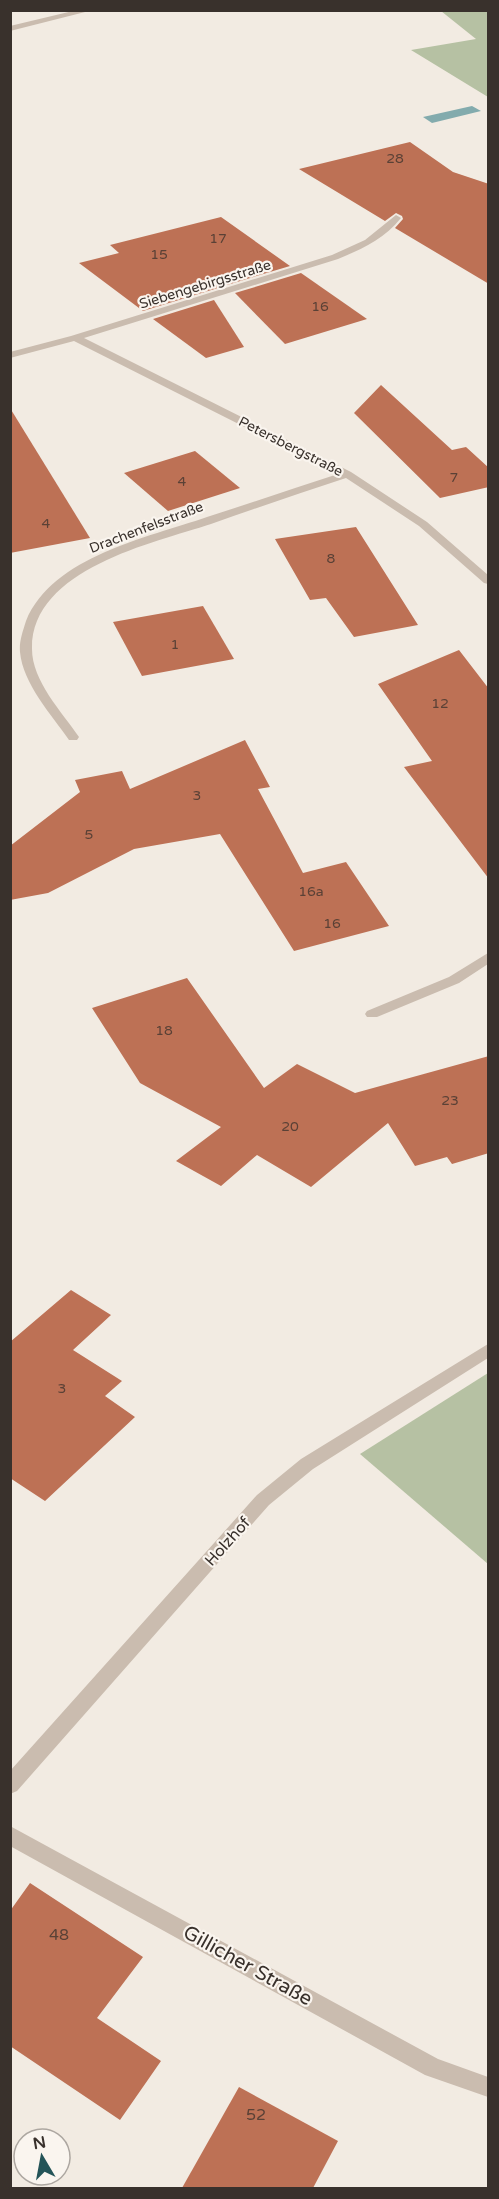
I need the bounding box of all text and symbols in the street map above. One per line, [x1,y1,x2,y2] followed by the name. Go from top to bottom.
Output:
[386,150,404,167] house number: 28
[209,230,227,247] house number: 17
[150,246,168,263] house number: 15
[137,256,273,313] street label: Siebengebirgsstraße
[311,298,329,315] house number: 16
[236,413,346,480] street label: Petersbergstraße
[450,469,458,486] house number: 7
[178,473,187,490] house number: 4
[87,498,206,557] street label: Drachenfelsstraße
[42,515,51,532] house number: 4
[327,550,336,567] house number: 8
[171,636,179,653] house number: 1
[431,695,449,712] house number: 12
[193,787,201,804] house number: 3
[85,826,93,843] house number: 5
[298,883,324,900] house number: 16a
[323,915,341,932] house number: 16
[155,1022,173,1039] house number: 18
[441,1092,459,1109] house number: 23
[281,1118,299,1135] house number: 20
[58,1380,66,1397] house number: 3
[201,1512,256,1570] street label: Holzhof
[179,1920,316,2011] street label: Gillicher Straße
[49,1925,69,1945] house number: 48
[246,2105,266,2125] house number: 52
[12,2127,72,2187] north arrow
[32,2132,48,2154] text: N

